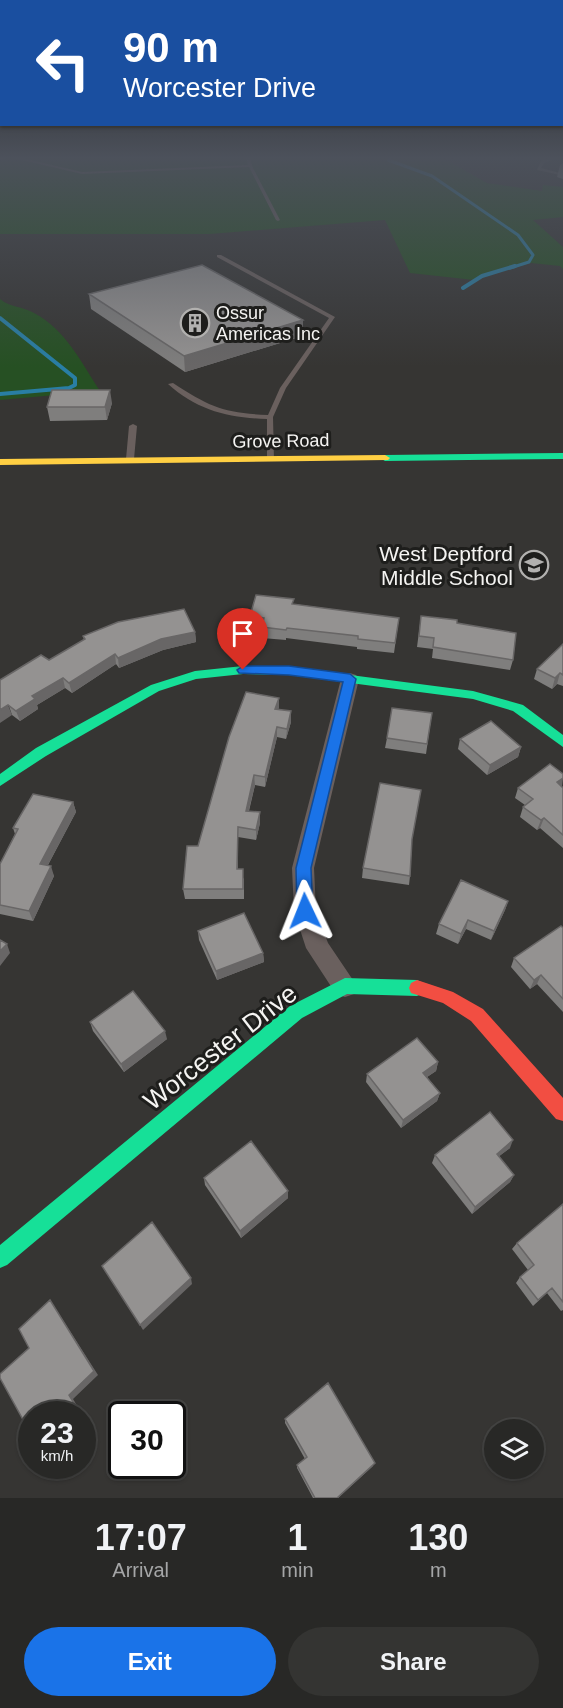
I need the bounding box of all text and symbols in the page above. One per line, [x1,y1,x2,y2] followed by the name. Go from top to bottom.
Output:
[24,24,102,102] icon: left
[123,24,219,71] text: 90 m
[123,73,316,103] text: Worcester Drive
[216,303,320,344] place label: Ossur Americas Inc
[179,307,211,339] building icon: Ossur Americas Inc
[232,430,330,452] street label: Grove Road
[379,542,513,589] place label: West Deptford Middle School
[518,549,550,581] school or university icon: West Deptford Middle School
[217,608,268,670] pin
[226,617,259,650] icon: arrive
[273,879,337,943] position arrow
[138,978,302,1116] street label: Worcester Drive
[108,1401,186,1479] speed limit sign: 30
[40,1416,74,1449] text: 23
[484,1419,544,1479] map controls
[484,1419,544,1479] button: layers
[41,1447,73,1464] text: km/h
[95,1517,187,1558] text: 17:07
[287,1517,307,1558] text: 1
[408,1517,468,1558] text: 130
[112,1559,169,1581] text: Arrival
[281,1559,314,1581] text: min
[430,1559,447,1581] text: m
[24,1627,276,1696] button: Exit
[288,1627,539,1696] button: Share

